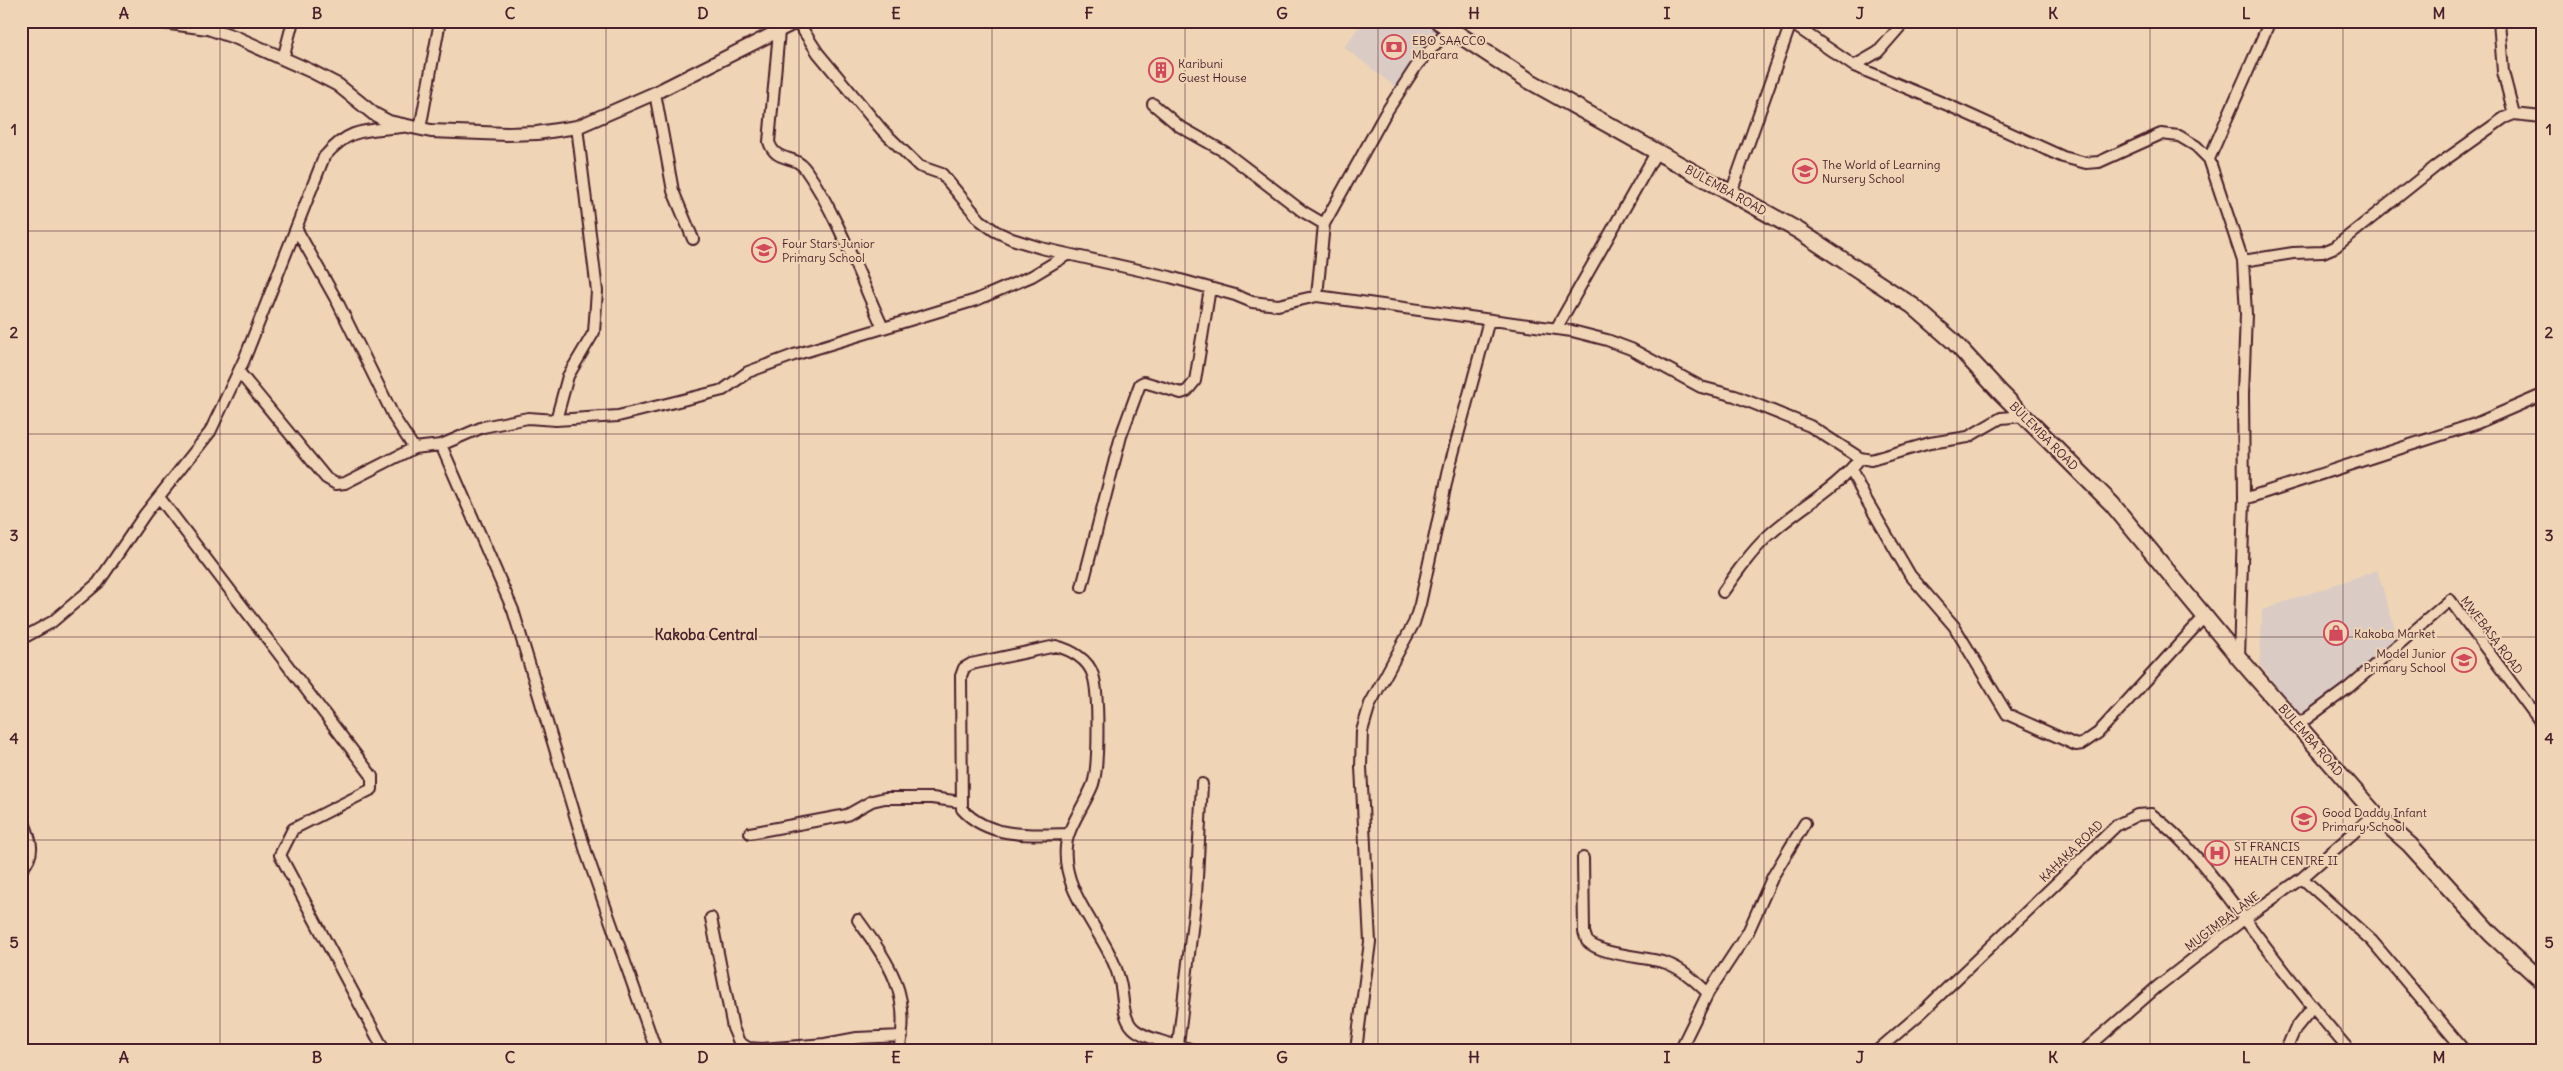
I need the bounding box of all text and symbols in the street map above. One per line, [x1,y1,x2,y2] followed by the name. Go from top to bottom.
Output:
[119,3,129,23] text: A
[312,3,323,23] text: B
[505,3,516,23] text: C
[697,3,709,23] text: D
[891,3,901,23] text: E
[1084,3,1094,23] text: F
[1276,3,1288,23] text: G
[1468,3,1480,23] text: H
[1664,3,1671,23] text: I
[1856,3,1865,23] text: J
[2048,3,2058,23] text: K
[2242,3,2251,23] text: L
[2433,3,2446,23] text: M
[1412,33,1486,62] place label: EBO SAACCO Mbarara
[1381,34,1407,60] bank icon: EBO SAACCO Mbarara
[1178,56,1247,85] place label: Karibuni Guest House
[1148,57,1174,83] building icon: Karibuni Guest House
[11,119,17,139] text: 1
[2546,119,2552,139] text: 1
[1822,157,1940,186] place label: The World of Learning Nursery School
[1792,158,1818,184] school or university icon: The World of Learning Nursery School
[1683,161,1769,219] street label: BULEMBA ROAD
[782,236,875,265] place label: Four Stars Junior Primary School
[751,237,777,263] school or university icon: Four Stars Junior Primary School
[10,322,19,342] text: 2
[2545,322,2554,342] text: 2
[2007,399,2081,473] street label: BULEMBA ROAD
[9,525,19,545] text: 3
[2544,525,2554,545] text: 3
[2458,593,2526,677] street label: MWEBASA ROAD
[2323,620,2349,646] shop icon: Kakoba Market
[654,625,758,644] district label: Kakoba Central
[2354,626,2435,641] place label: Kakoba Market
[2363,646,2446,675] place label: Model Junior Primary School
[2451,647,2477,673] school or university icon: Model Junior Primary School
[2276,701,2346,779] street label: BULEMBA ROAD
[9,728,19,748] text: 4
[2544,728,2554,748] text: 4
[2322,805,2427,834] place label: Good Daddy Infant Primary School
[2291,806,2317,832] school or university icon: Good Daddy Infant Primary School
[2036,817,2106,885] street label: KAHAKA ROAD
[2234,839,2338,868] place label: ST FRANCIS HEALTH CENTRE II
[2204,840,2230,866] hospital icon: ST FRANCIS HEALTH CENTRE II
[2182,888,2262,954] street label: MUGIMBA LANE
[9,932,19,952] text: 5
[2544,932,2554,952] text: 5
[119,1047,129,1067] text: A
[312,1047,323,1067] text: B
[505,1047,516,1067] text: C
[697,1047,709,1067] text: D
[891,1047,901,1067] text: E
[1084,1047,1094,1067] text: F
[1276,1047,1288,1067] text: G
[1468,1047,1480,1067] text: H
[1664,1047,1671,1067] text: I
[1856,1047,1865,1067] text: J
[2048,1047,2058,1067] text: K
[2242,1047,2251,1067] text: L
[2433,1047,2446,1067] text: M

